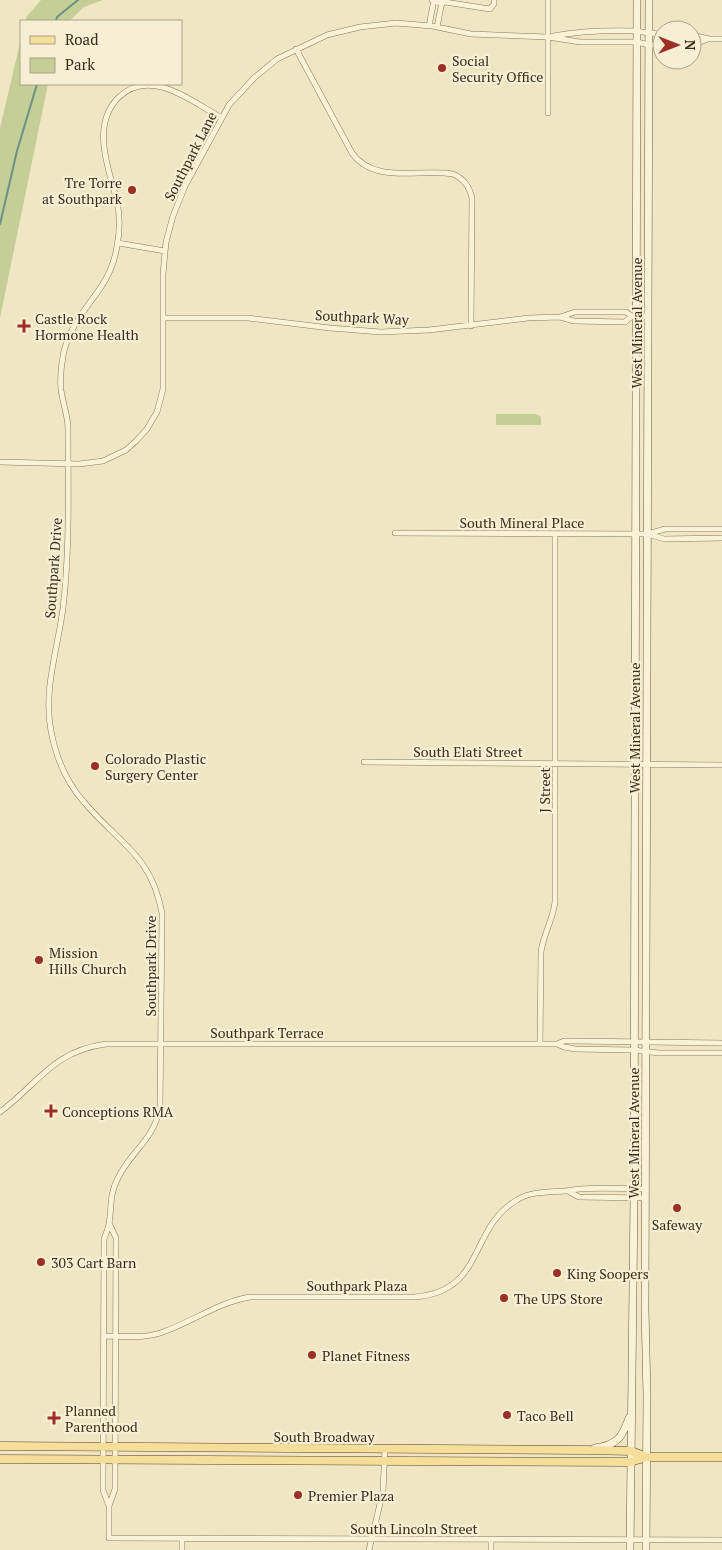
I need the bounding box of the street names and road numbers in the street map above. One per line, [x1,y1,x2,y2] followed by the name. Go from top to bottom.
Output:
[159,108,221,204] street label: Southpark Lane
[627,257,646,389] street label: West Mineral Avenue
[315,305,410,329] street label: Southpark Way
[460,513,584,532] street label: South Mineral Place
[40,517,66,619] street label: Southpark Drive
[625,662,644,794] street label: West Mineral Avenue
[413,742,524,761] street label: South Elati Street
[535,766,554,813] street label: J Street
[141,915,160,1017] street label: Southpark Drive
[210,1023,324,1042] street label: Southpark Terrace
[624,1067,643,1199] street label: West Mineral Avenue
[306,1276,408,1295] street label: Southpark Plaza
[274,1427,375,1446] street label: South Broadway
[350,1519,479,1538] street label: South Lincoln Street

